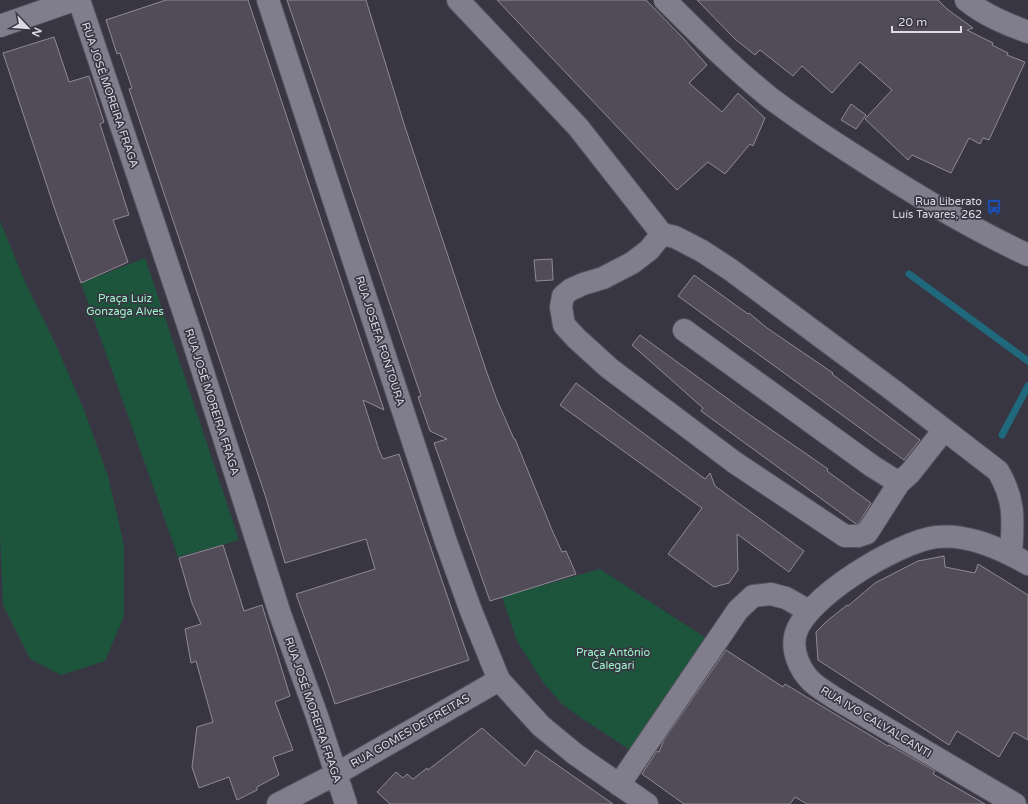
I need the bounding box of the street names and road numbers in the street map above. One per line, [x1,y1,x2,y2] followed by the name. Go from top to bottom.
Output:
[79,20,142,170] street label: RUA JOSÉ MOREIRA FRAGA
[353,274,407,408] street label: RUA JOSEFA FONTOURA
[182,327,243,477] street label: RUA JOSÉ MOREIRA FRAGA
[282,635,345,785] street label: RUA JOSÉ MOREIRA FRAGA
[818,684,934,760] street label: RUA IVO CALVALCANTI
[348,691,472,770] street label: RUA GOMES DE FREITAS

